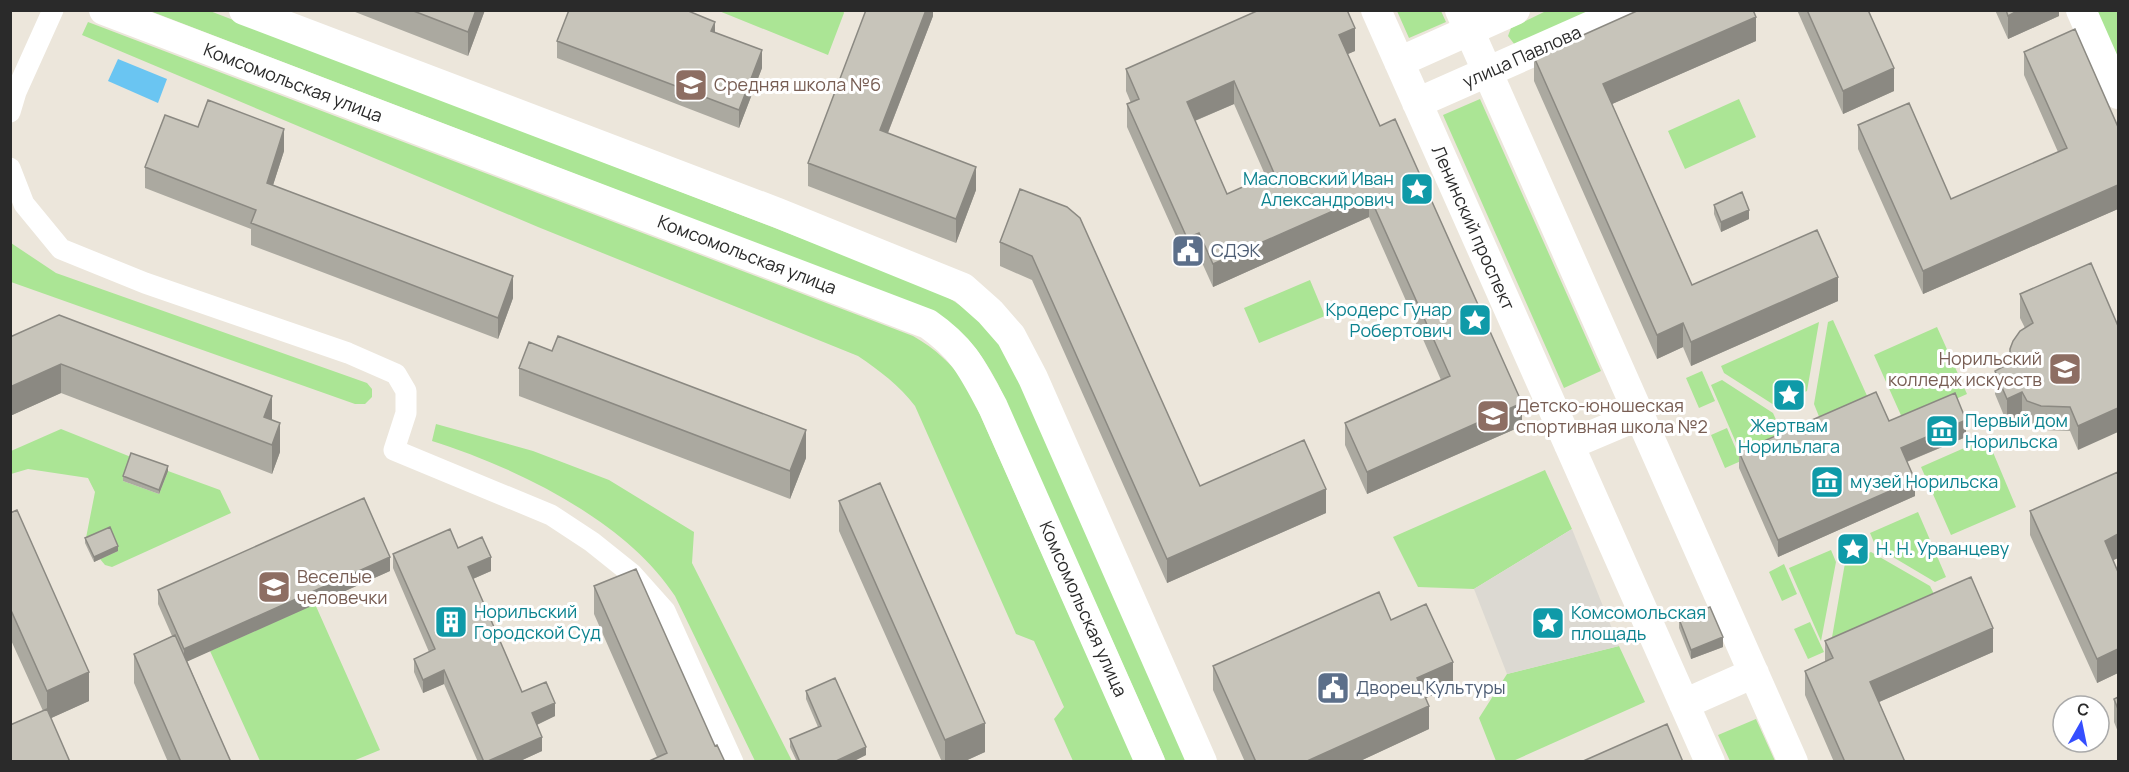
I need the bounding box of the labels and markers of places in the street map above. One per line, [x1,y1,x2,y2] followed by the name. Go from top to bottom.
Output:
[673,67,709,103] school or university icon: Средняя школа №6
[714,72,881,96] place label: Средняя школа №6
[1243,166,1394,211] place label: Масловский Иван Александрович
[1399,171,1435,207] place icon: Масловский Иван Александрович
[1170,233,1206,269] public building icon: СДЭК
[1211,238,1260,262] place label: СДЭК
[1325,297,1452,342] place label: Кродерс Гунар Робертович
[1457,302,1493,338] place icon: Кродерс Гунар Робертович
[1888,346,2042,391] place label: Норильский колледж искусств
[2047,351,2083,387] school or university icon: Норильский колледж искусств
[1771,377,1807,413] place icon: Жертвам Норильлага
[1516,393,1708,438] place label: Детско-юношеская спортивная школа №2
[1475,398,1511,434] school or university icon: Детско-юношеская спортивная школа №2
[1965,408,2068,453] place label: Первый дом Норильска
[1738,413,1840,458] place label: Жертвам Норильлага
[1924,413,1960,449] museum icon: Первый дом Норильска
[1809,464,1845,500] museum icon: музей Норильска
[1850,469,1998,493] place label: музей Норильска
[1835,531,1871,567] place icon: Н. Н. Урванцеву
[1876,536,2010,560] place label: Н. Н. Урванцеву
[297,564,387,609] place label: Веселые человечки
[256,569,292,605] school or university icon: Веселые человечки
[474,599,601,644] place label: Норильский Городской Суд
[1571,600,1706,645] place label: Комсомольская площадь
[433,604,469,640] building icon: Норильский Городской Суд
[1530,605,1566,641] place icon: Комсомольская площадь
[1315,670,1351,706] public building icon: Дворец Культуры
[1356,675,1506,699] place label: Дворец Культуры

